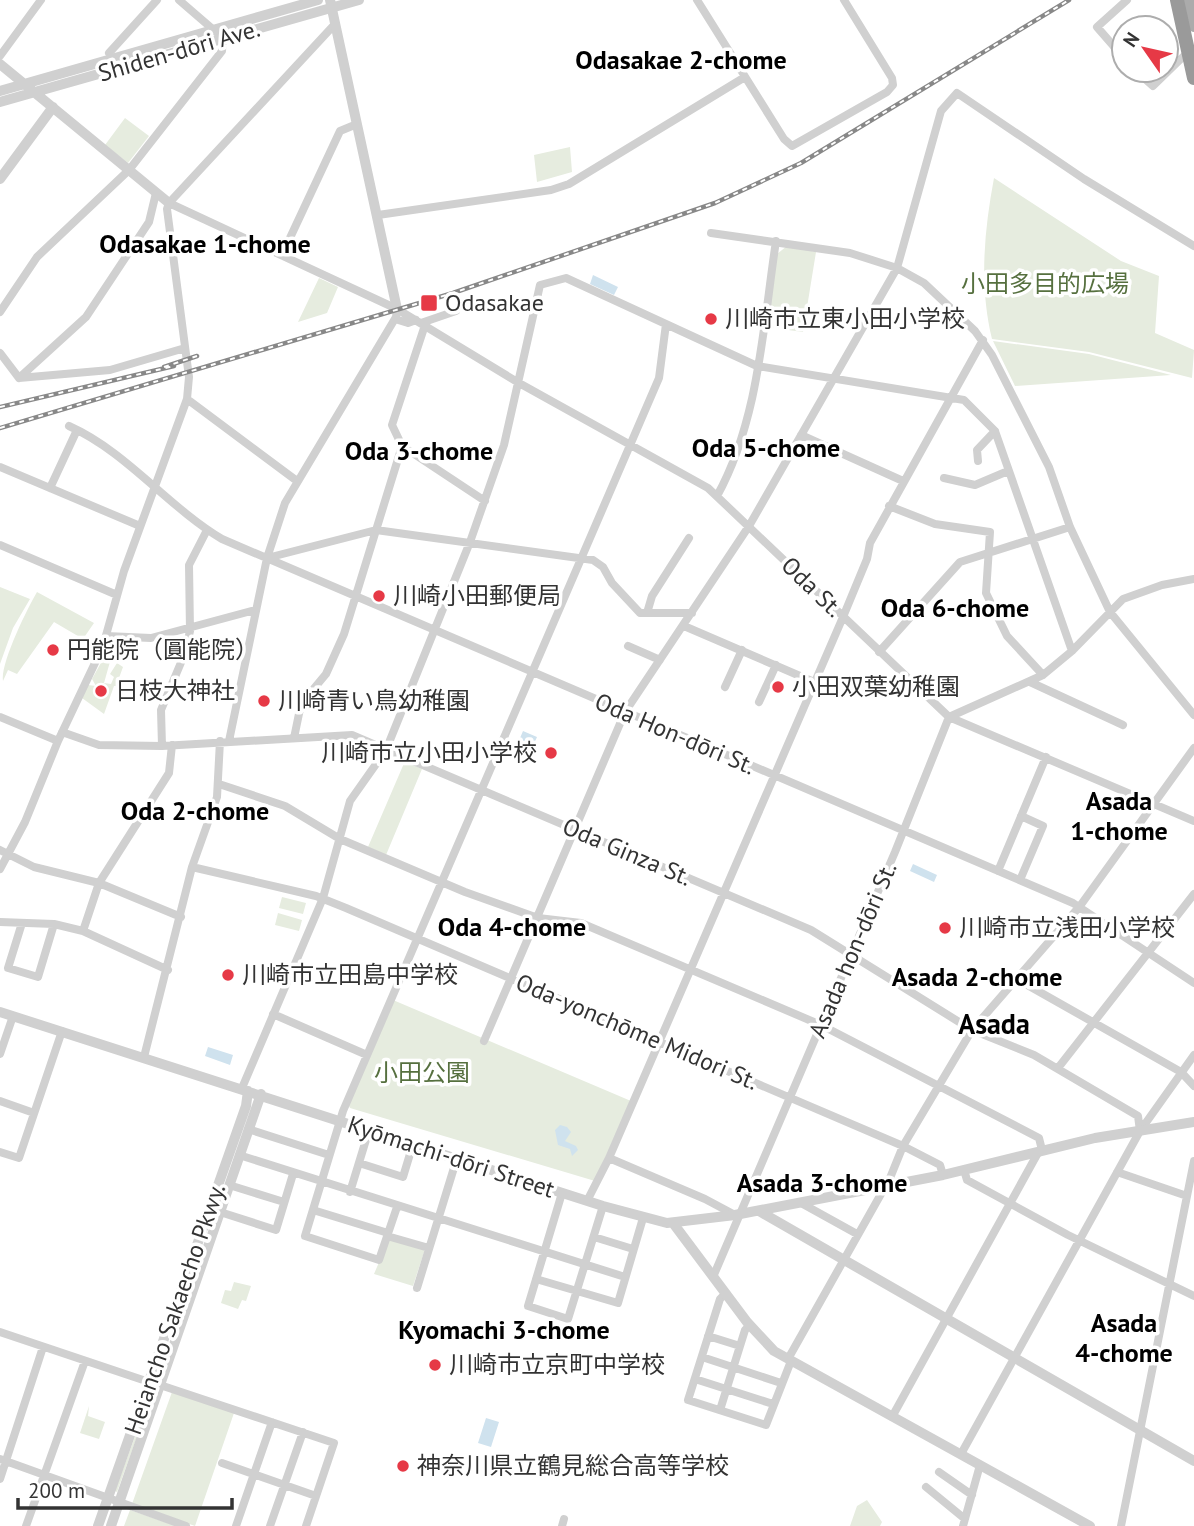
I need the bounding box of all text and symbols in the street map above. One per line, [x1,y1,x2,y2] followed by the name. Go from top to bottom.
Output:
[94,13,263,88] street label: Shiden-dōri Ave.
[1110,14,1180,84] north arrow
[1117,28,1144,51] text: N
[575,43,787,76] district label: Odasakae 2-chome
[99,227,311,260] district label: Odasakae 1-chome
[961,268,1129,299] park label: 小田多目的広場
[445,287,544,318] place label: Odasakae
[419,293,439,313] marker: Odasakae
[725,303,965,334] place label: 川崎市立東小田小学校
[703,311,719,327] marker: 川崎市立東小田小学校
[692,431,840,464] district label: Oda 5-chome
[345,434,493,467] district label: Oda 3-chome
[775,550,850,624] street label: Oda St.
[393,580,561,611] place label: 川崎小田郵便局
[371,588,387,604] marker: 川崎小田郵便局
[881,591,1029,624] district label: Oda 6-chome
[67,634,259,665] place label: 円能院（圓能院）
[45,642,61,658] marker: 円能院（圓能院）
[792,671,960,702] place label: 小田双葉幼稚園
[115,675,235,706] place label: 日枝大神社
[770,679,786,695] marker: 小田双葉幼稚園
[93,683,109,699] marker: 日枝大神社
[278,685,470,716] place label: 川崎青い鳥幼稚園
[590,686,760,781] street label: Oda Hon-dōri St.
[256,693,272,709] marker: 川崎青い鳥幼稚園
[321,737,537,768] place label: 川崎市立小田小学校
[543,745,559,761] marker: 川崎市立小田小学校
[1070,784,1168,847] district label: Asada 1-chome
[121,794,269,827] district label: Oda 2-chome
[558,810,696,893] street label: Oda Ginza St.
[802,857,904,1042] street label: Asada hon-dōri St.
[438,910,586,943] district label: Oda 4-chome
[959,912,1175,943] place label: 川崎市立浅田小学校
[937,920,953,936] marker: 川崎市立浅田小学校
[242,959,458,990] place label: 川崎市立田島中学校
[892,960,1062,993] district label: Asada 2-chome
[511,966,763,1097] street label: Oda-yonchōme Midori St.
[220,967,236,983] marker: 川崎市立田島中学校
[958,1005,1030,1042] district label: Asada
[374,1057,470,1088] park label: 小田公園
[344,1108,558,1205] street label: Kyōmachi-dōri Street
[737,1166,907,1199] district label: Asada 3-chome
[117,1179,232,1438] street label: Heiancho Sakaecho Pkwy.
[1075,1306,1173,1369] district label: Asada 4-chome
[398,1313,610,1346] district label: Kyomachi 3-chome
[449,1349,665,1380] place label: 川崎市立京町中学校
[427,1357,443,1373] marker: 川崎市立京町中学校
[417,1450,729,1481] place label: 神奈川県立鶴見総合高等学校
[395,1458,411,1474] marker: 神奈川県立鶴見総合高等学校
[18,1466,231,1510] scale bar
[28,1477,85,1504] text: 200 m

